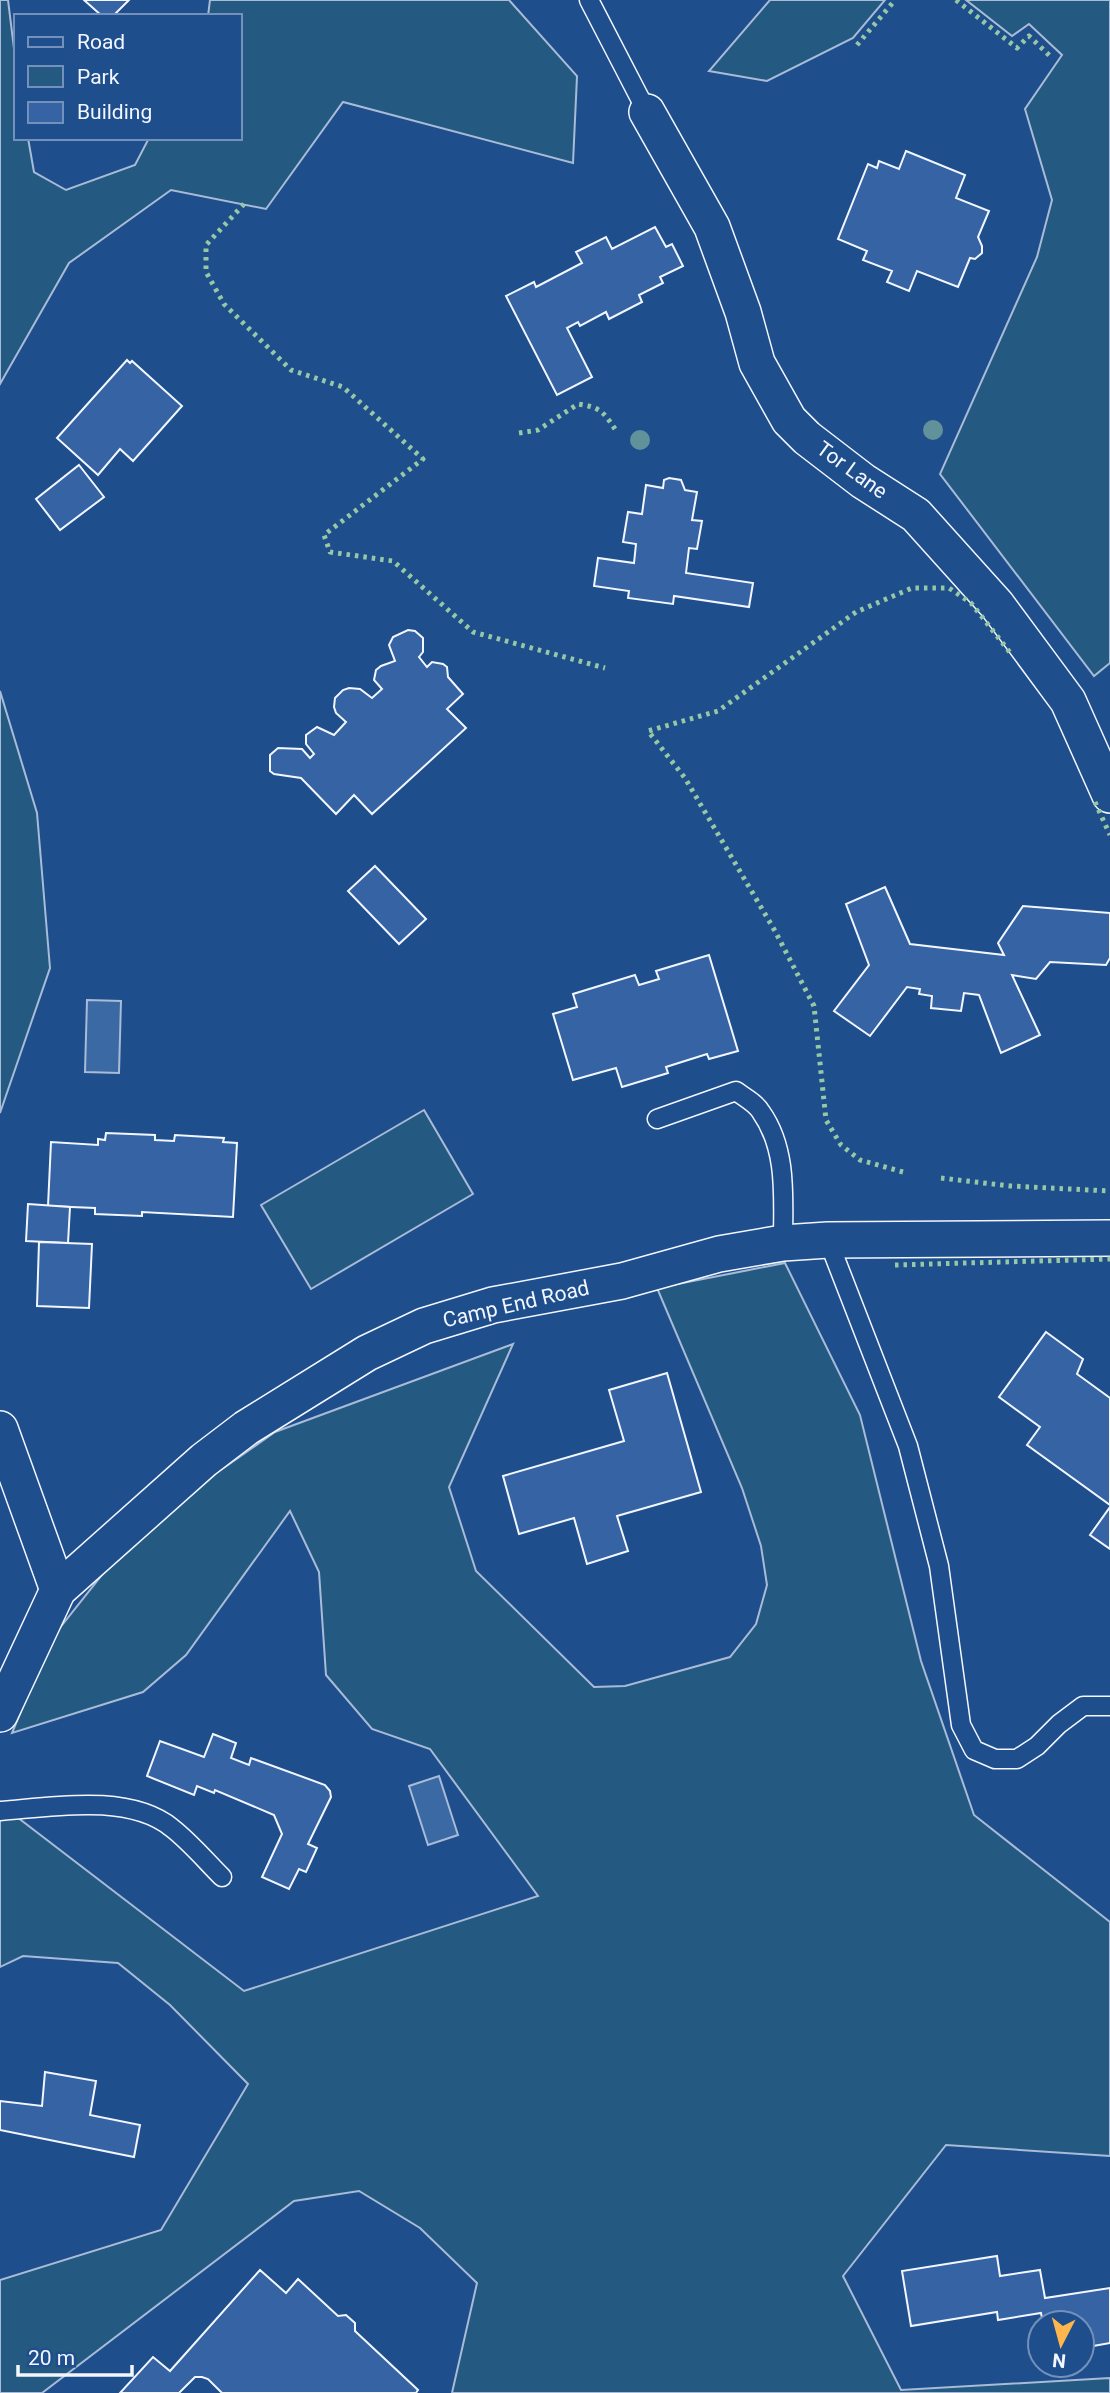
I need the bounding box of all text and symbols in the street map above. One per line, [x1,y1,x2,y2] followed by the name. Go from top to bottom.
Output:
[14,14,242,140] legend
[77,30,125,54] text: Road
[77,65,120,89] text: Park
[77,100,152,124] text: Building
[812,436,892,504] street label: Tor Lane
[441,1276,591,1332] street label: Camp End Road
[1026,2309,1096,2379] north arrow
[18,2334,131,2378] scale bar
[28,2346,75,2370] text: 20 m
[1051,2348,1067,2373] text: N

